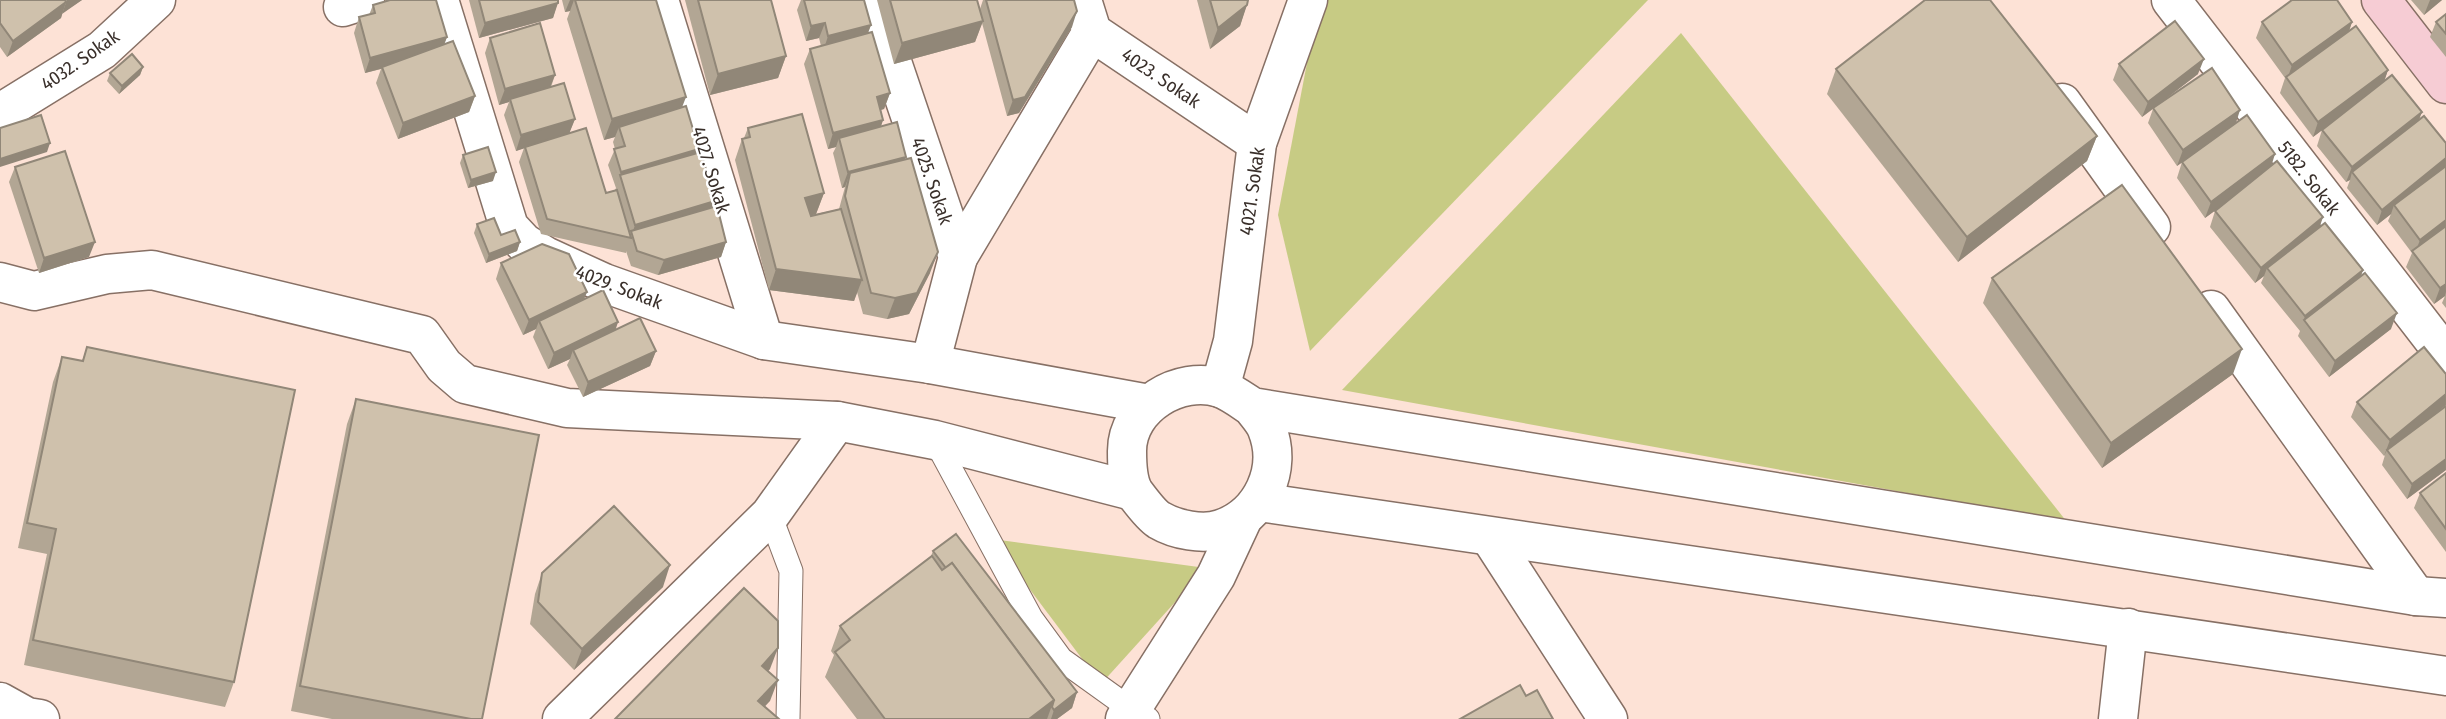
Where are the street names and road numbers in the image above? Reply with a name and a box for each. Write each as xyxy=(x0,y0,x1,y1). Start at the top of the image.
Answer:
street label: 4032. Sokak xyxy=(36,25,124,95)
street label: 4023. Sokak xyxy=(1117,43,1205,113)
street label: 4027. Sokak xyxy=(687,124,735,216)
street label: 4025. Sokak xyxy=(906,134,958,228)
street label: 5182. Sokak xyxy=(2273,136,2345,220)
street label: 4021. Sokak xyxy=(1234,145,1270,237)
street label: 4029. Sokak xyxy=(572,260,666,314)

